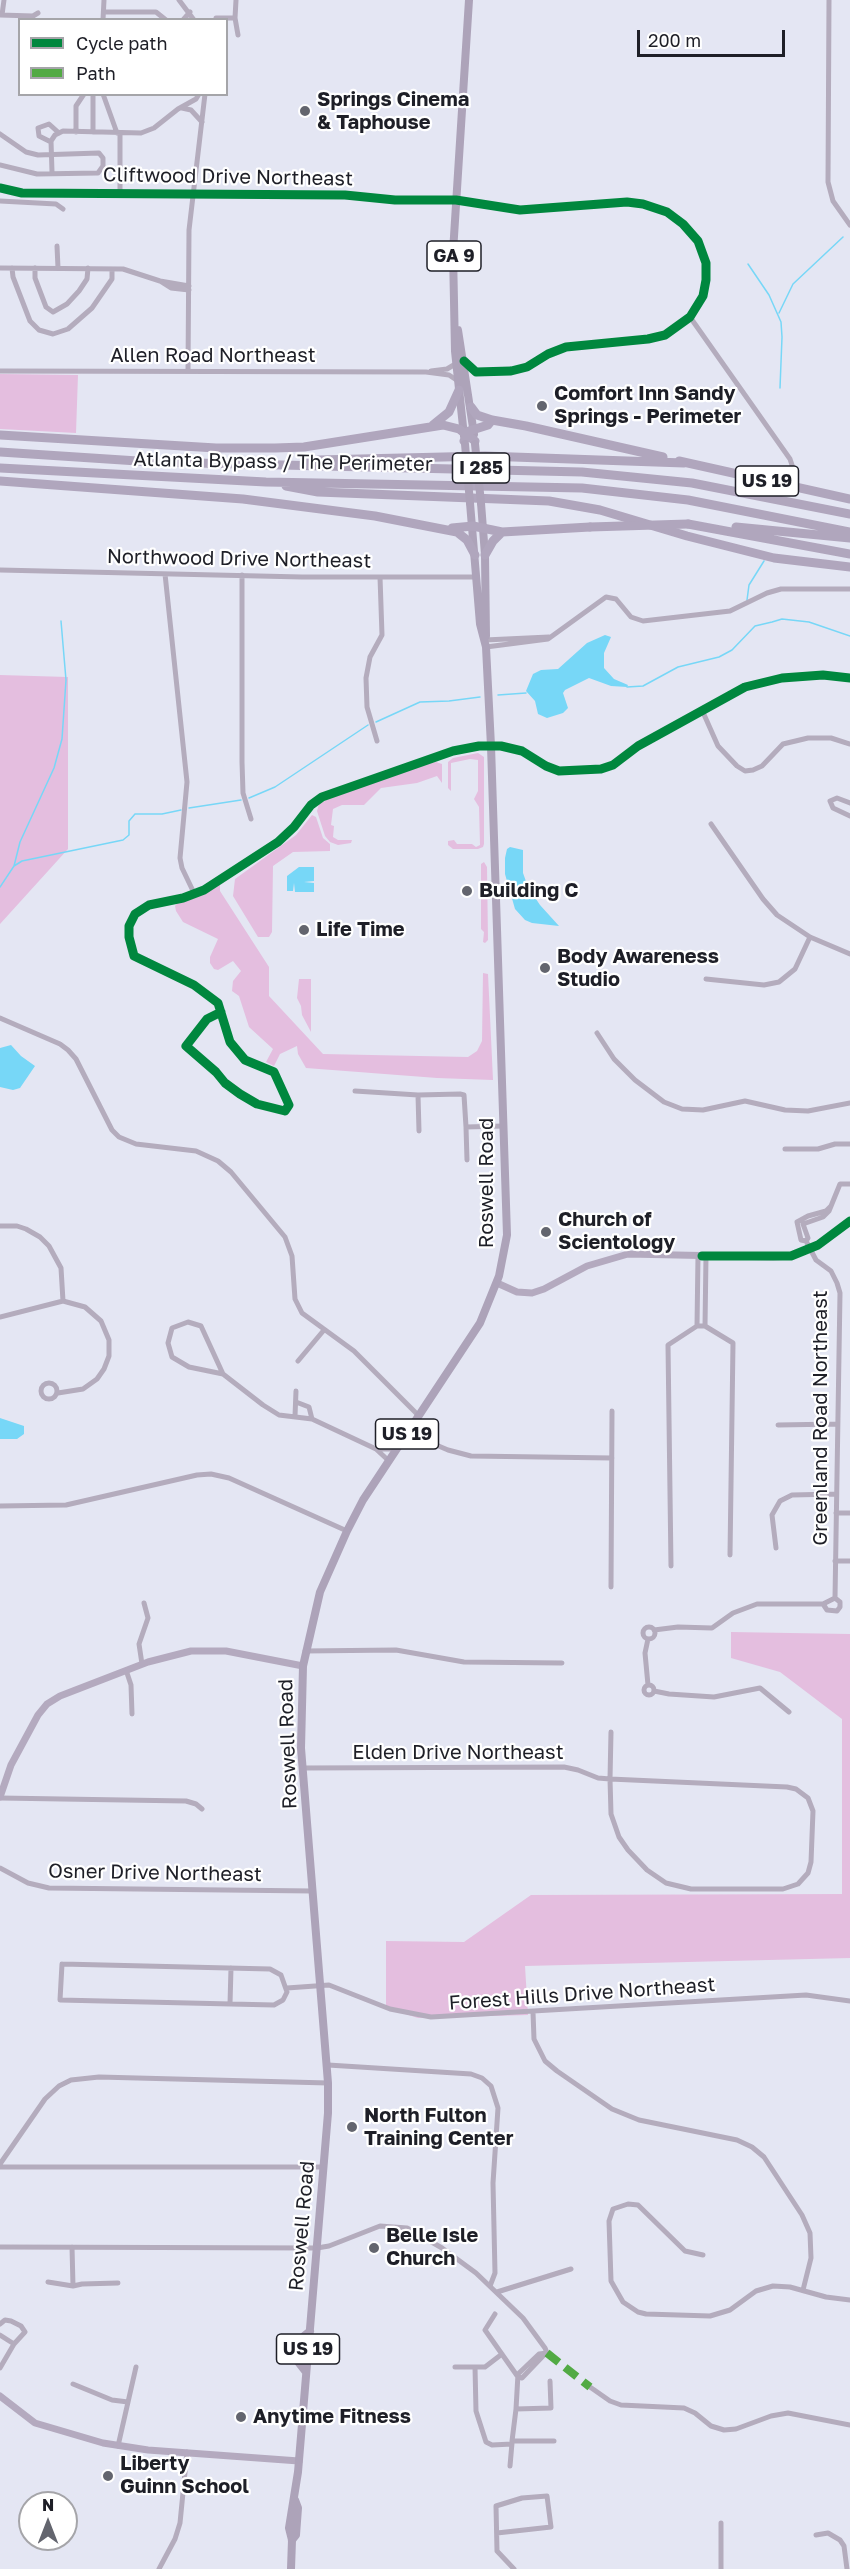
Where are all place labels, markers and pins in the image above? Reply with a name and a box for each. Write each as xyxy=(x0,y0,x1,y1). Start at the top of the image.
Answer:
place label: Springs Cinema & Taphouse xyxy=(317,88,469,135)
marker: Springs Cinema & Taphouse xyxy=(298,104,312,118)
place label: Comfort Inn Sandy Springs - Perimeter xyxy=(554,382,741,429)
marker: Comfort Inn Sandy Springs - Perimeter xyxy=(535,399,549,413)
place label: Building C xyxy=(479,879,578,903)
marker: Building C xyxy=(460,884,474,898)
place label: Life Time xyxy=(316,918,405,942)
marker: Life Time xyxy=(297,923,311,937)
place label: Body Awareness Studio xyxy=(557,945,719,992)
marker: Body Awareness Studio xyxy=(538,961,552,975)
place label: Church of Scientology xyxy=(558,1208,675,1255)
marker: Church of Scientology xyxy=(539,1225,553,1239)
place label: North Fulton Training Center xyxy=(364,2104,513,2151)
marker: North Fulton Training Center xyxy=(345,2120,359,2134)
place label: Belle Isle Church xyxy=(386,2224,478,2271)
marker: Belle Isle Church xyxy=(367,2241,381,2255)
place label: Anytime Fitness xyxy=(253,2405,411,2429)
marker: Anytime Fitness xyxy=(234,2410,248,2424)
place label: Liberty Guinn School xyxy=(120,2452,249,2499)
marker: Liberty Guinn School xyxy=(101,2469,115,2483)

